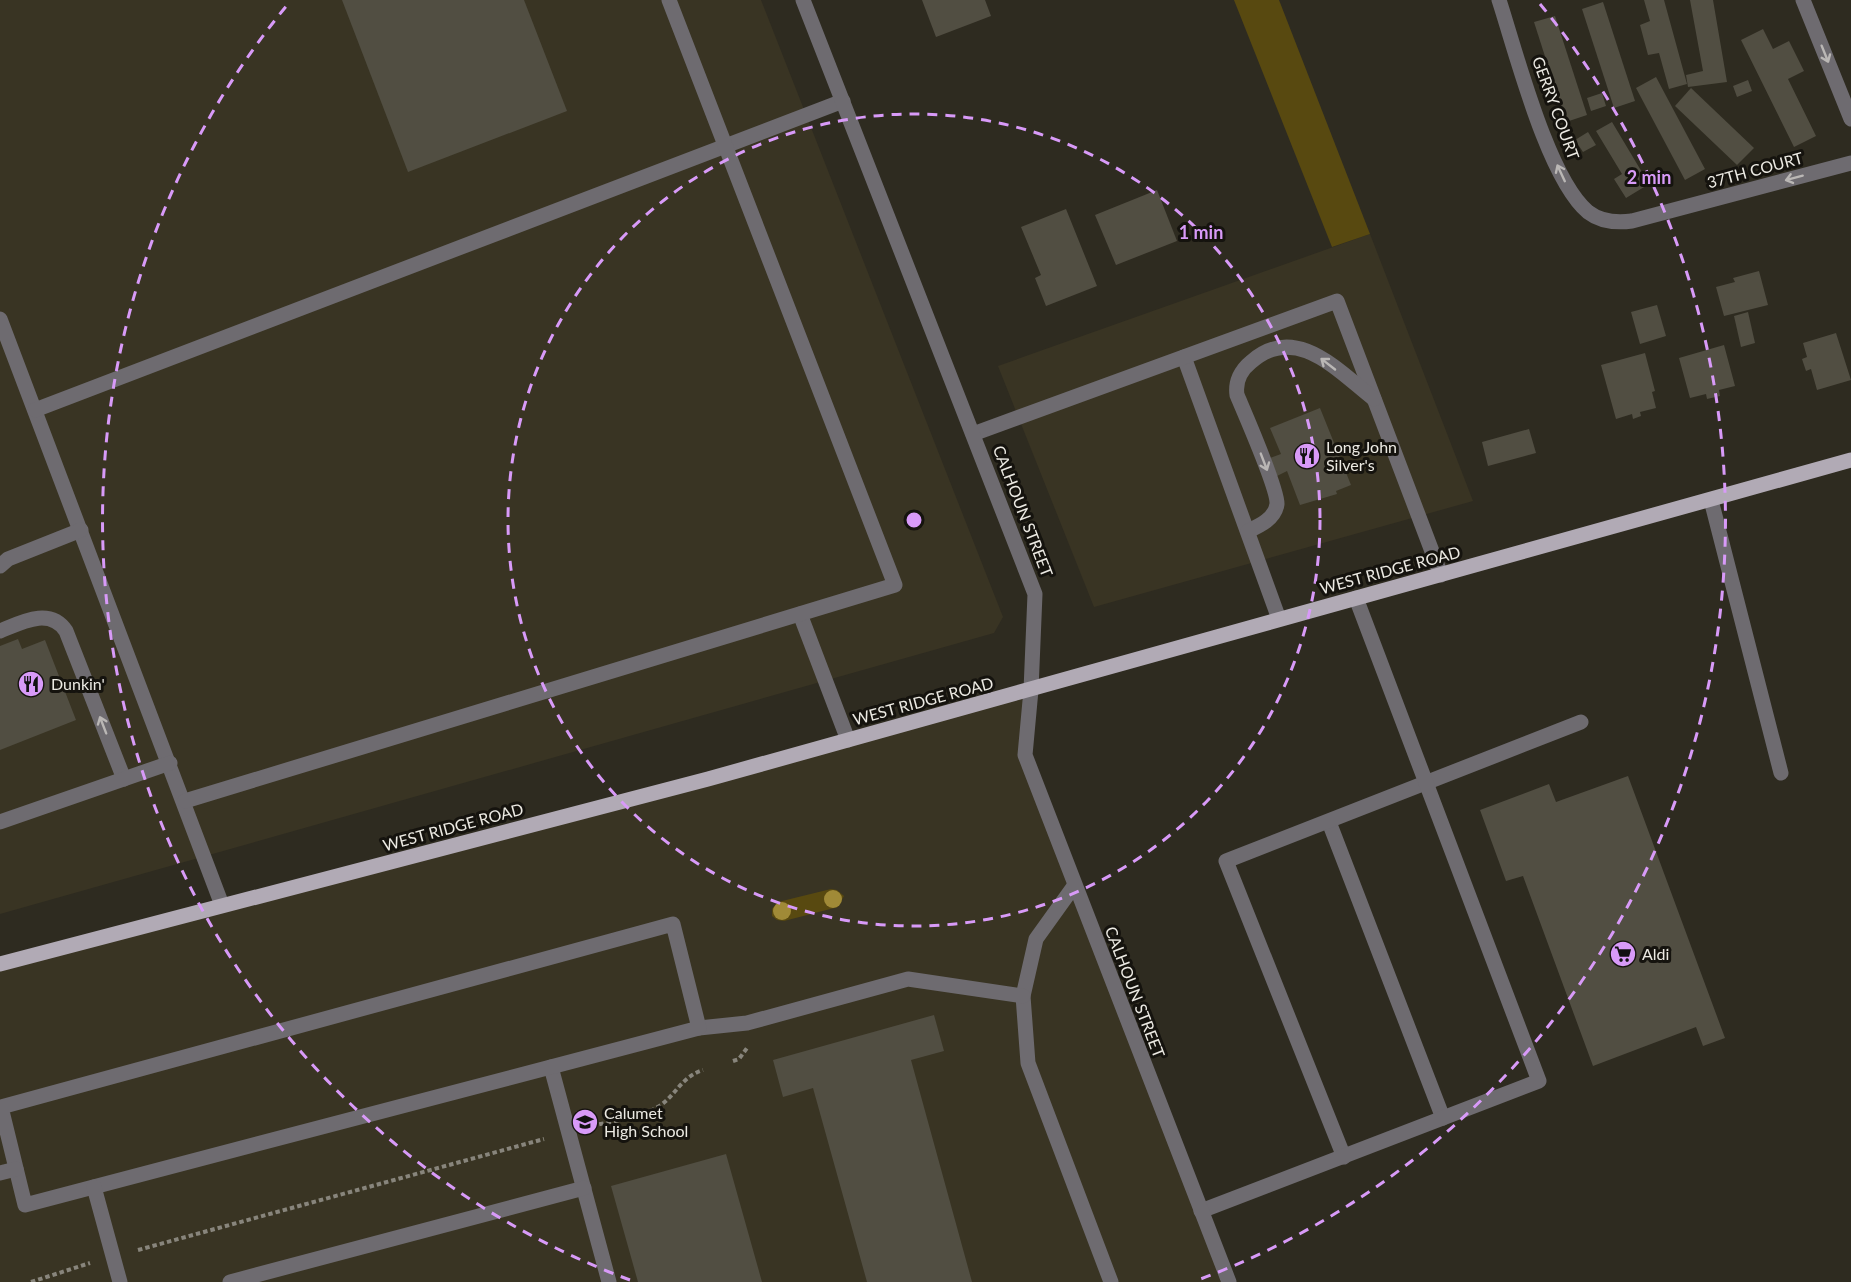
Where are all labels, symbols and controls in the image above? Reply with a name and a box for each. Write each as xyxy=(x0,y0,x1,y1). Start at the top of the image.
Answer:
one-way arrow xyxy=(1821,44,1832,63)
street label: GERRY COURT xyxy=(1529,54,1584,162)
street label: 37TH COURT xyxy=(1705,147,1805,191)
one-way arrow xyxy=(1555,165,1567,183)
text: 2 min xyxy=(1627,166,1671,188)
one-way arrow xyxy=(1785,173,1804,184)
text: 1 min xyxy=(1179,221,1223,243)
one-way arrow xyxy=(1320,357,1336,370)
place label: Long John Silver's xyxy=(1326,437,1397,474)
restaurant icon: Long John Silver's xyxy=(1292,441,1322,471)
street label: CALHOUN STREET xyxy=(990,443,1057,580)
one-way arrow xyxy=(1259,452,1270,471)
centre of rings xyxy=(904,510,924,530)
street label: WEST RIDGE ROAD xyxy=(1318,542,1462,597)
restaurant icon: Dunkin' xyxy=(16,669,46,699)
street label: WEST RIDGE ROAD xyxy=(851,673,995,728)
place label: Dunkin' xyxy=(51,674,105,693)
one-way arrow xyxy=(97,716,108,734)
street label: WEST RIDGE ROAD xyxy=(381,799,525,854)
street label: CALHOUN STREET xyxy=(1102,924,1169,1061)
supermarket icon: Aldi xyxy=(1608,939,1638,969)
place label: Aldi xyxy=(1642,944,1669,963)
place label: Calumet High School xyxy=(604,1103,688,1140)
school or university icon: Calumet High School xyxy=(570,1107,600,1137)

